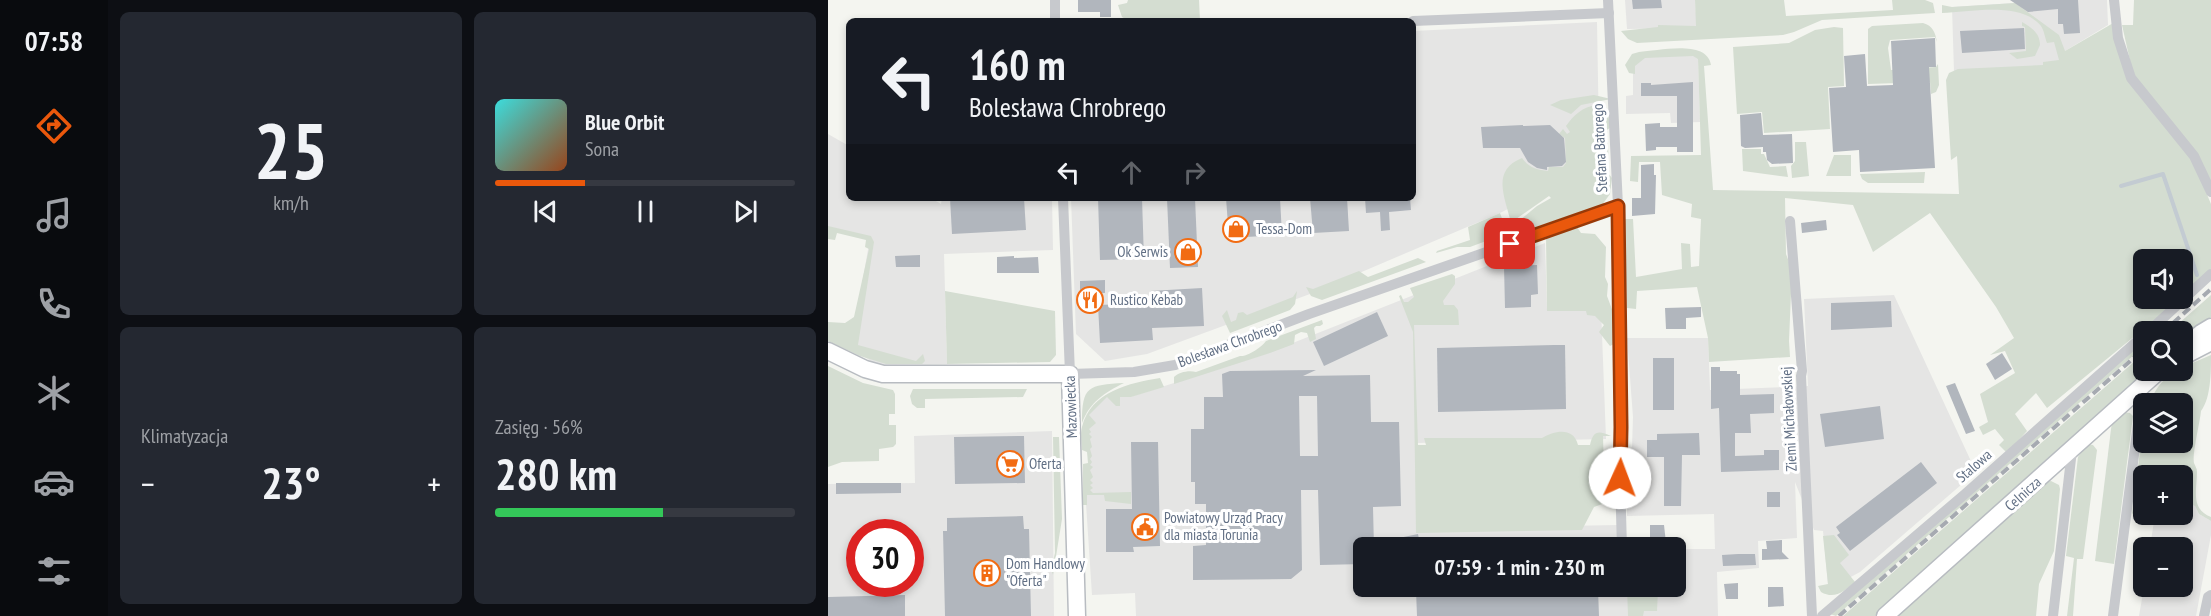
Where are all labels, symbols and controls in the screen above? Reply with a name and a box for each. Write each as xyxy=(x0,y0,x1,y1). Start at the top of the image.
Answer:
text: 07:58 xyxy=(25,24,83,58)
text: 160 m xyxy=(969,37,1066,92)
icon: left xyxy=(870,42,948,120)
text: Bolesława Chrobrego xyxy=(969,90,1166,124)
text: 25 xyxy=(254,100,328,201)
street label: Stefana Batorego xyxy=(1588,103,1611,193)
icon: directions xyxy=(33,105,75,147)
text: Blue Orbit xyxy=(585,108,664,136)
text: Sona xyxy=(585,136,619,162)
icon: left xyxy=(1052,156,1085,189)
icon: ahead xyxy=(1115,156,1148,189)
icon: right xyxy=(1178,156,1211,189)
text: km/h xyxy=(273,190,309,216)
icon: music xyxy=(33,194,75,236)
icon: previous xyxy=(529,195,562,228)
icon: pause xyxy=(629,195,662,228)
icon: next xyxy=(729,195,762,228)
shop icon: Tessa-Dom xyxy=(1221,214,1251,244)
pin xyxy=(1484,218,1535,269)
place label: Tessa-Dom xyxy=(1256,219,1312,238)
icon: arrive xyxy=(1493,227,1526,260)
shop icon: Ok Serwis xyxy=(1173,237,1203,267)
place label: Ok Serwis xyxy=(1117,242,1168,261)
map controls xyxy=(2133,249,2193,597)
button: sound xyxy=(2133,249,2193,309)
icon: phone xyxy=(33,283,75,325)
restaurant icon: Rustico Kebab xyxy=(1075,285,1105,315)
place label: Rustico Kebab xyxy=(1110,290,1183,309)
street label: Bolesława Chrobrego xyxy=(1175,316,1285,371)
button: search xyxy=(2133,321,2193,381)
street label: Ziemi Michałowskiej xyxy=(1776,366,1801,472)
icon: climate xyxy=(33,372,75,414)
street label: Mazowiecka xyxy=(1060,375,1081,439)
button: layers xyxy=(2133,393,2193,453)
text: Zasięg · 56% xyxy=(495,414,583,440)
text: Klimatyzacja xyxy=(141,423,228,449)
text: 280 km xyxy=(495,444,617,502)
street label: Stalowa xyxy=(1952,445,1995,486)
position arrow xyxy=(1588,446,1652,510)
supermarket icon: Oferta xyxy=(995,449,1025,479)
text: 23° xyxy=(261,453,321,511)
place label: Oferta xyxy=(1029,454,1062,473)
icon: car xyxy=(33,461,75,503)
text: − xyxy=(141,462,155,505)
text: + xyxy=(427,462,441,505)
button: + xyxy=(2133,465,2193,525)
street label: Celnicza xyxy=(2000,472,2045,515)
place label: Powiatowy Urząd Pracy dla miasta Torunia xyxy=(1164,508,1283,544)
public building icon: Powiatowy Urząd Pracy dla miasta Torunia xyxy=(1130,512,1160,542)
speed limit sign: 30 xyxy=(846,519,924,597)
button: − xyxy=(2133,537,2193,597)
icon: filters xyxy=(33,550,75,592)
text: 07:59 · 1 min · 230 m xyxy=(1434,553,1605,581)
place label: Dom Handlowy "Oferta" xyxy=(1006,554,1085,590)
building icon: Dom Handlowy "Oferta" xyxy=(972,558,1002,588)

